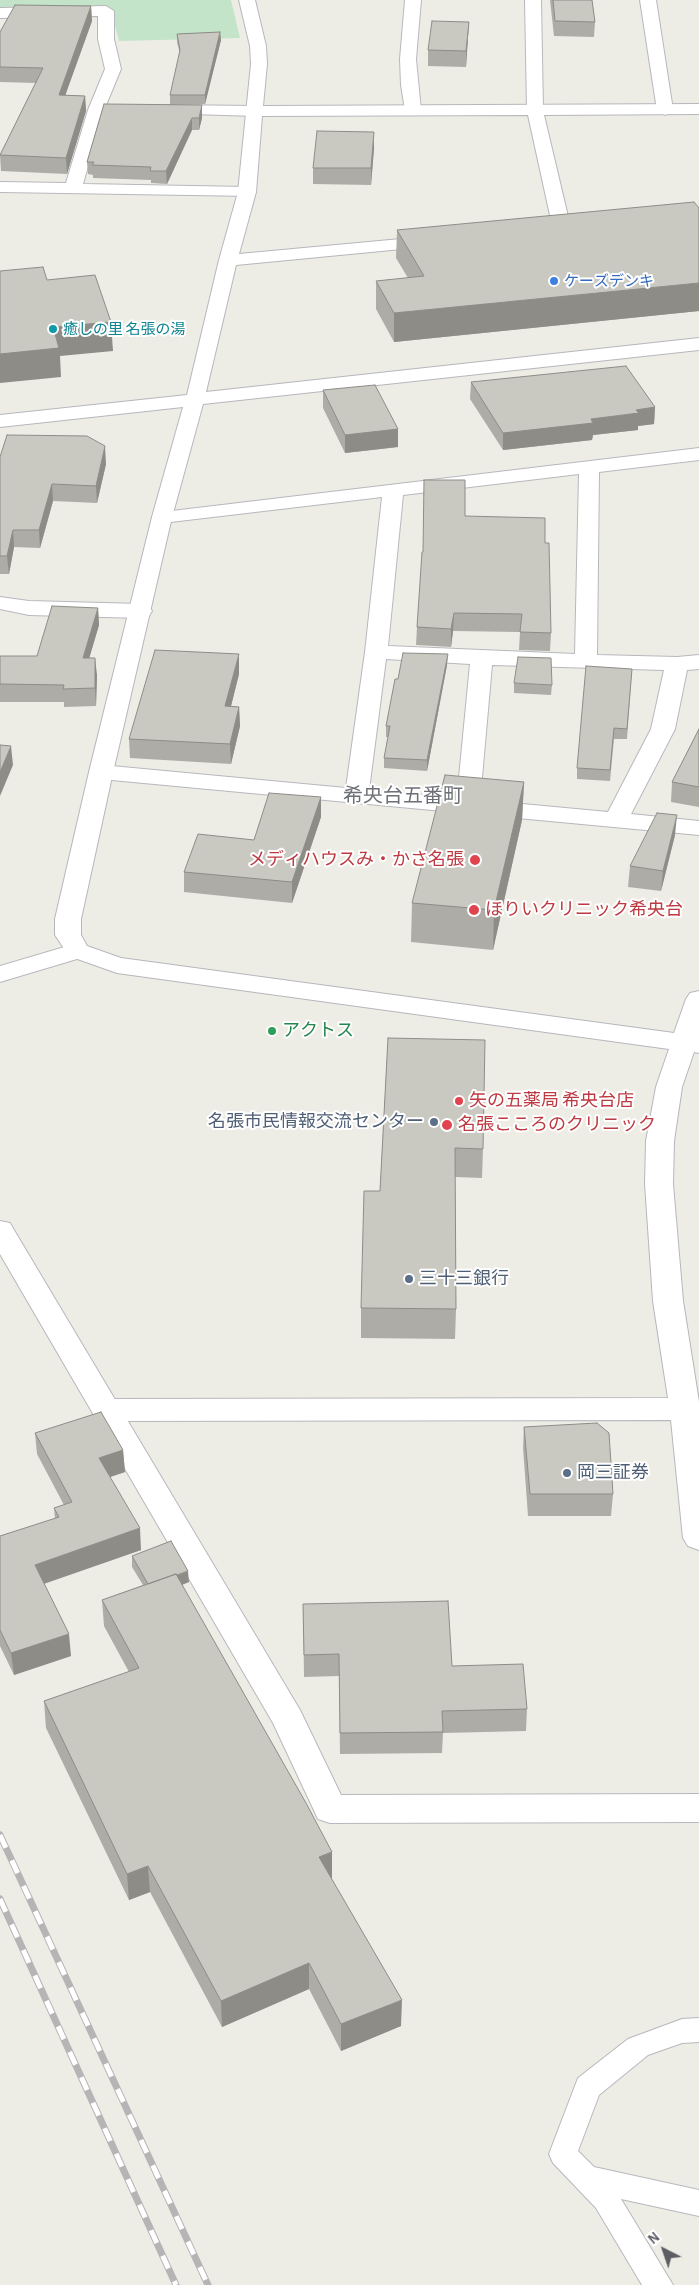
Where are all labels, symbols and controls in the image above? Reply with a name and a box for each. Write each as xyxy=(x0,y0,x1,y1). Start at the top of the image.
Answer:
place label: ケーズデンキ xyxy=(564,272,654,290)
marker: ケーズデンキ xyxy=(548,275,560,287)
place label: 癒しの里 名張の湯 xyxy=(63,320,185,338)
marker: 癒しの里 名張の湯 xyxy=(47,323,59,335)
district label: 希央台五番町 xyxy=(343,784,463,808)
place label: メディハウスみ・かさ名張 xyxy=(248,849,464,871)
marker: メディハウスみ・かさ名張 xyxy=(468,853,482,867)
place label: ほりいクリニック希央台 xyxy=(485,899,683,921)
marker: ほりいクリニック希央台 xyxy=(467,903,481,917)
place label: アクトス xyxy=(282,1020,354,1042)
marker: アクトス xyxy=(266,1025,278,1037)
place label: 矢の五薬局 希央台店 xyxy=(469,1090,634,1112)
marker: 矢の五薬局 希央台店 xyxy=(453,1095,465,1107)
place label: 名張市民情報交流センター xyxy=(208,1111,424,1133)
place label: 名張こころのクリニック xyxy=(458,1114,656,1136)
marker: 名張市民情報交流センター xyxy=(428,1116,440,1128)
marker: 名張こころのクリニック xyxy=(440,1118,454,1132)
place label: 三十三銀行 xyxy=(419,1268,509,1290)
marker: 三十三銀行 xyxy=(403,1273,415,1285)
place label: 岡三証券 xyxy=(577,1462,649,1484)
marker: 岡三証券 xyxy=(561,1467,573,1479)
north arrow xyxy=(639,2225,689,2275)
text: N xyxy=(646,2230,662,2247)

